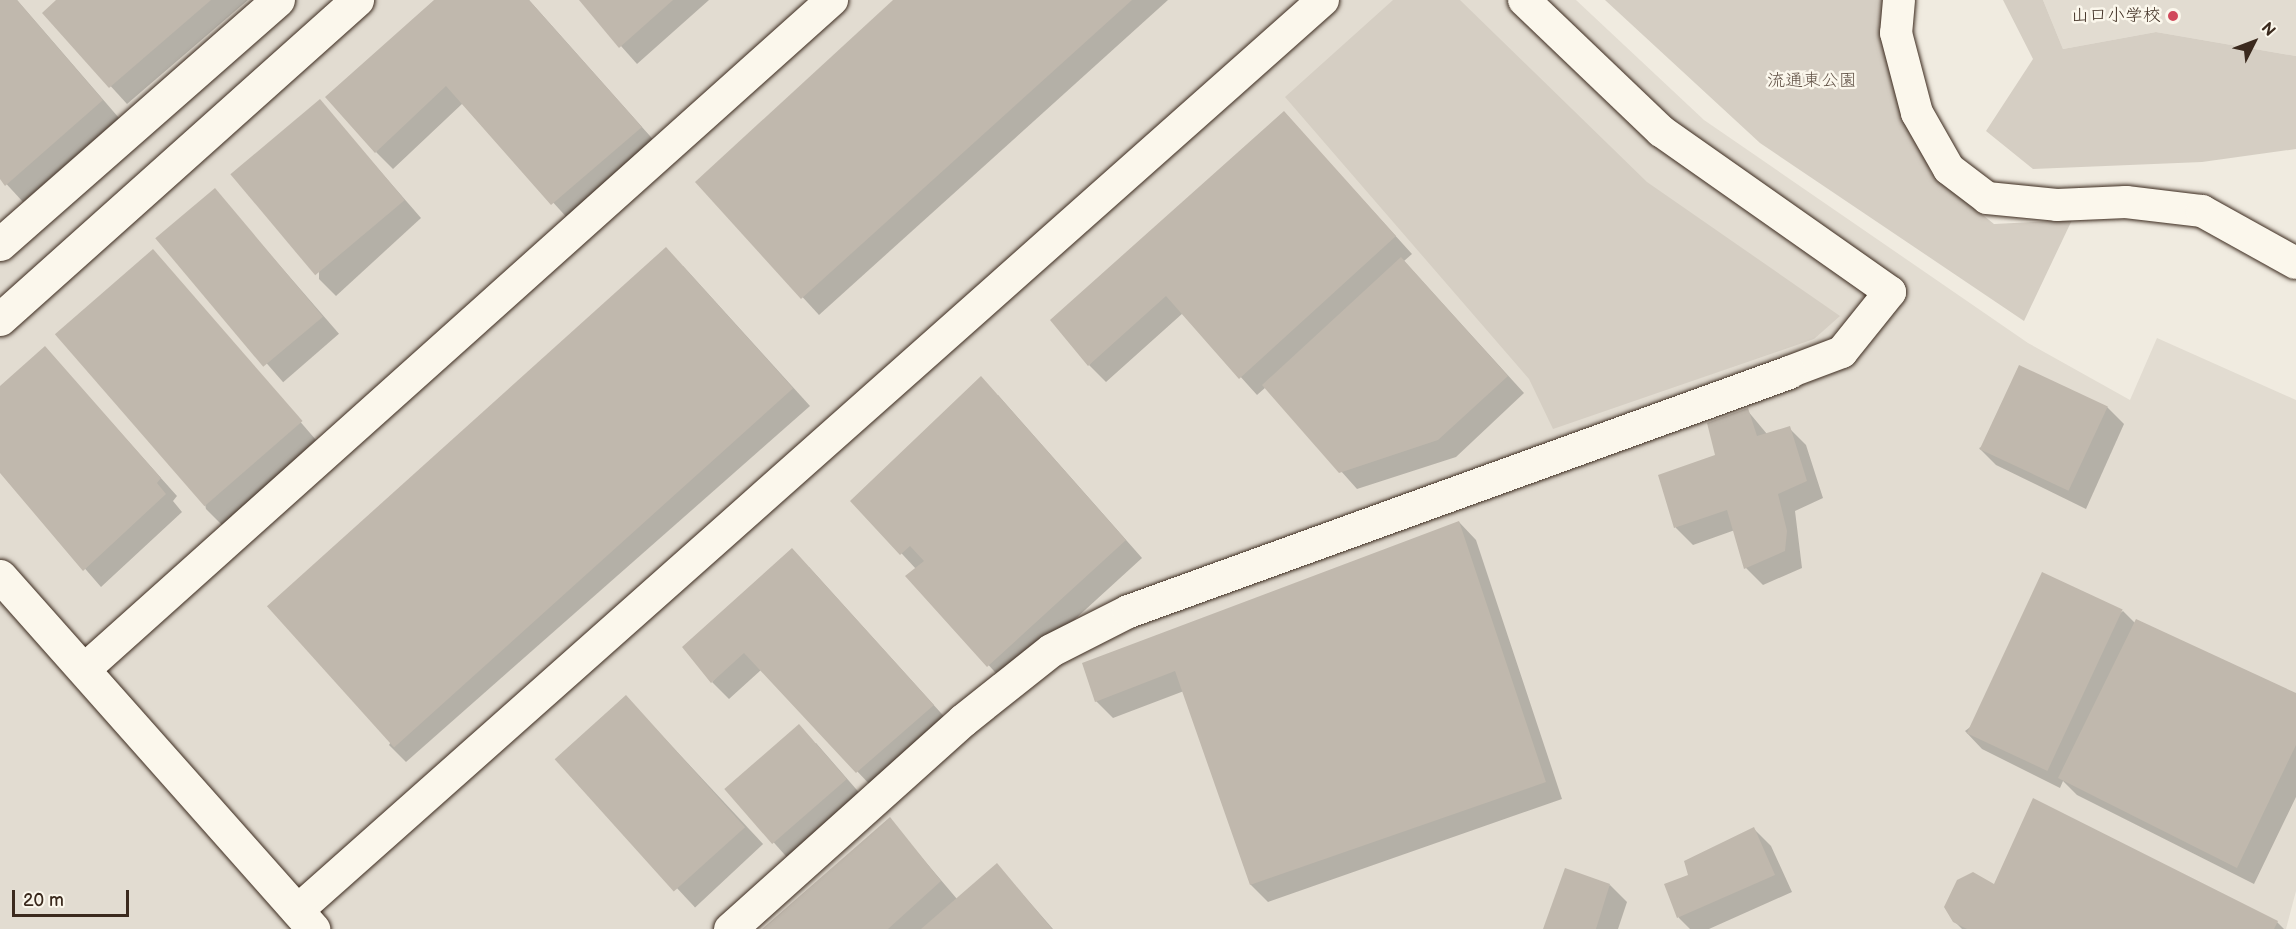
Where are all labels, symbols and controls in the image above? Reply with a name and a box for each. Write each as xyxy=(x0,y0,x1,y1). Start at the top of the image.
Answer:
place label: 山口小学校 xyxy=(2071,5,2161,27)
marker: 山口小学校 xyxy=(2166,9,2180,23)
north arrow xyxy=(2224,12,2284,72)
text: N xyxy=(2257,19,2279,40)
park label: 流通東公園 xyxy=(1767,70,1857,92)
scale bar xyxy=(15,878,132,916)
text: 20 m xyxy=(23,890,64,911)

